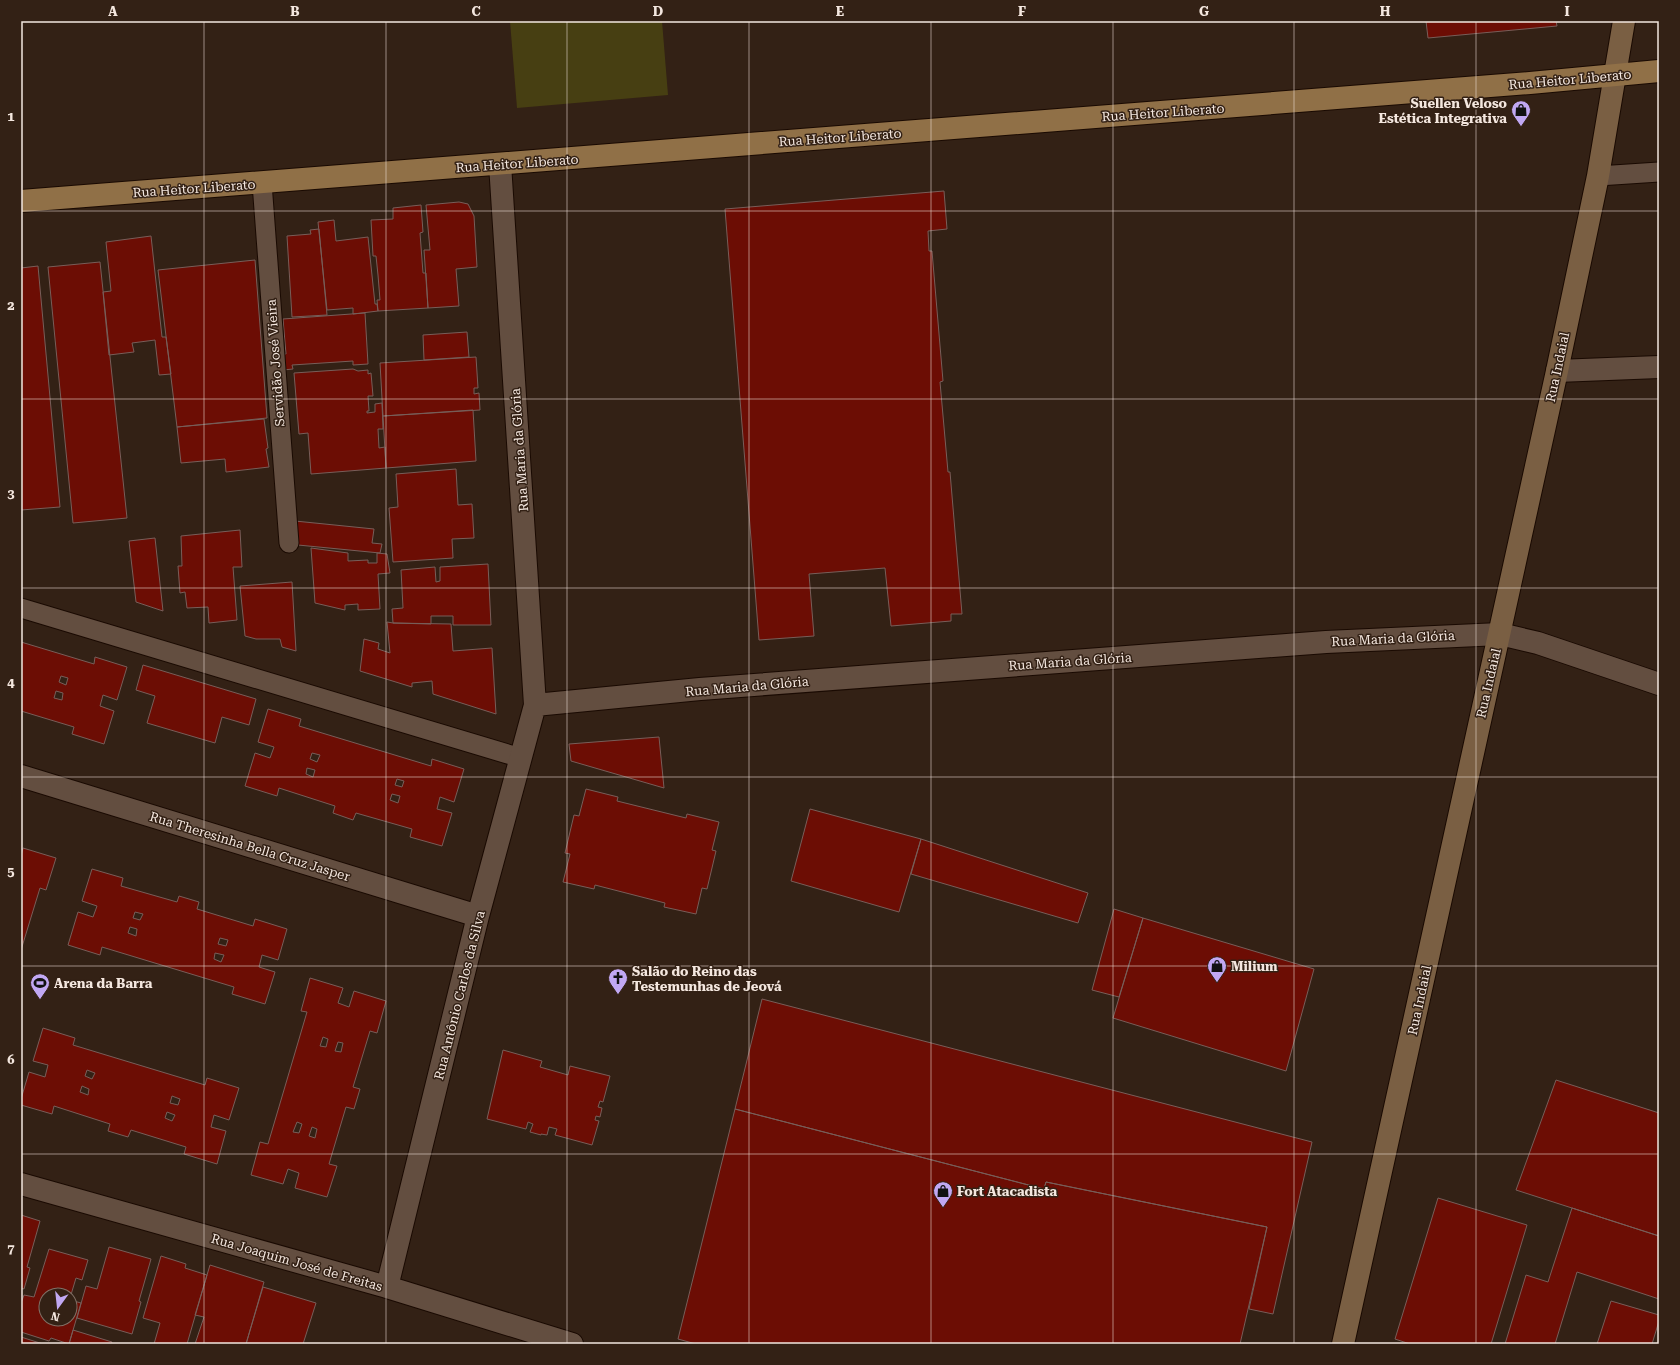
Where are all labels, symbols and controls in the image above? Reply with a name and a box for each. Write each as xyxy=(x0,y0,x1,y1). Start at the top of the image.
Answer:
text: A xyxy=(108,4,118,19)
text: B xyxy=(290,4,300,19)
text: C xyxy=(471,4,481,19)
text: D xyxy=(653,4,663,19)
text: E xyxy=(836,4,844,19)
text: F xyxy=(1018,4,1026,19)
text: G xyxy=(1199,4,1209,19)
text: H xyxy=(1380,4,1391,19)
text: I xyxy=(1564,4,1570,19)
street label: Rua Heitor Liberato xyxy=(1508,67,1632,92)
place label: Suellen Veloso Estética Integrativa xyxy=(1378,96,1507,126)
shop icon: Suellen Veloso Estética Integrativa xyxy=(1510,99,1532,127)
street label: Rua Heitor Liberato xyxy=(1101,101,1225,124)
text: 1 xyxy=(7,109,15,124)
street label: Rua Heitor Liberato xyxy=(778,126,902,149)
street label: Rua Heitor Liberato xyxy=(455,152,579,175)
street label: Rua Heitor Liberato xyxy=(132,177,256,200)
text: 2 xyxy=(7,298,15,313)
street label: Servidão José Vieira xyxy=(264,299,287,427)
street label: Rua Indaial xyxy=(1543,331,1572,403)
street label: Rua Maria da Glória xyxy=(508,388,531,512)
text: 3 xyxy=(7,486,15,501)
street label: Rua Maria da Glória xyxy=(1331,628,1455,649)
street label: Rua Indaial xyxy=(1473,647,1504,719)
street label: Rua Maria da Glória xyxy=(1008,650,1132,673)
street label: Rua Maria da Glória xyxy=(685,674,809,699)
text: 4 xyxy=(7,675,15,690)
street label: Rua Theresinha Bella Cruz Jasper xyxy=(148,809,352,884)
text: 5 xyxy=(7,864,15,879)
street label: Rua Antônio Carlos da Silva xyxy=(431,909,488,1081)
shop icon: Milium xyxy=(1206,955,1228,983)
place label: Milium xyxy=(1231,959,1278,974)
place label: Salão do Reino das Testemunhas de Jeová xyxy=(632,964,782,994)
street label: Rua Indaial xyxy=(1405,964,1434,1036)
church icon: Salão do Reino das Testemunhas de Jeová xyxy=(607,967,629,995)
sports icon: Arena da Barra xyxy=(29,972,51,1000)
place label: Arena da Barra xyxy=(54,976,153,991)
text: 6 xyxy=(7,1052,15,1067)
shop icon: Fort Atacadista xyxy=(932,1180,954,1208)
place label: Fort Atacadista xyxy=(957,1184,1058,1199)
street label: Rua Joaquim José de Freitas xyxy=(210,1231,384,1294)
text: 7 xyxy=(7,1241,15,1256)
north arrow xyxy=(38,1287,78,1327)
text: N xyxy=(49,1309,61,1324)

